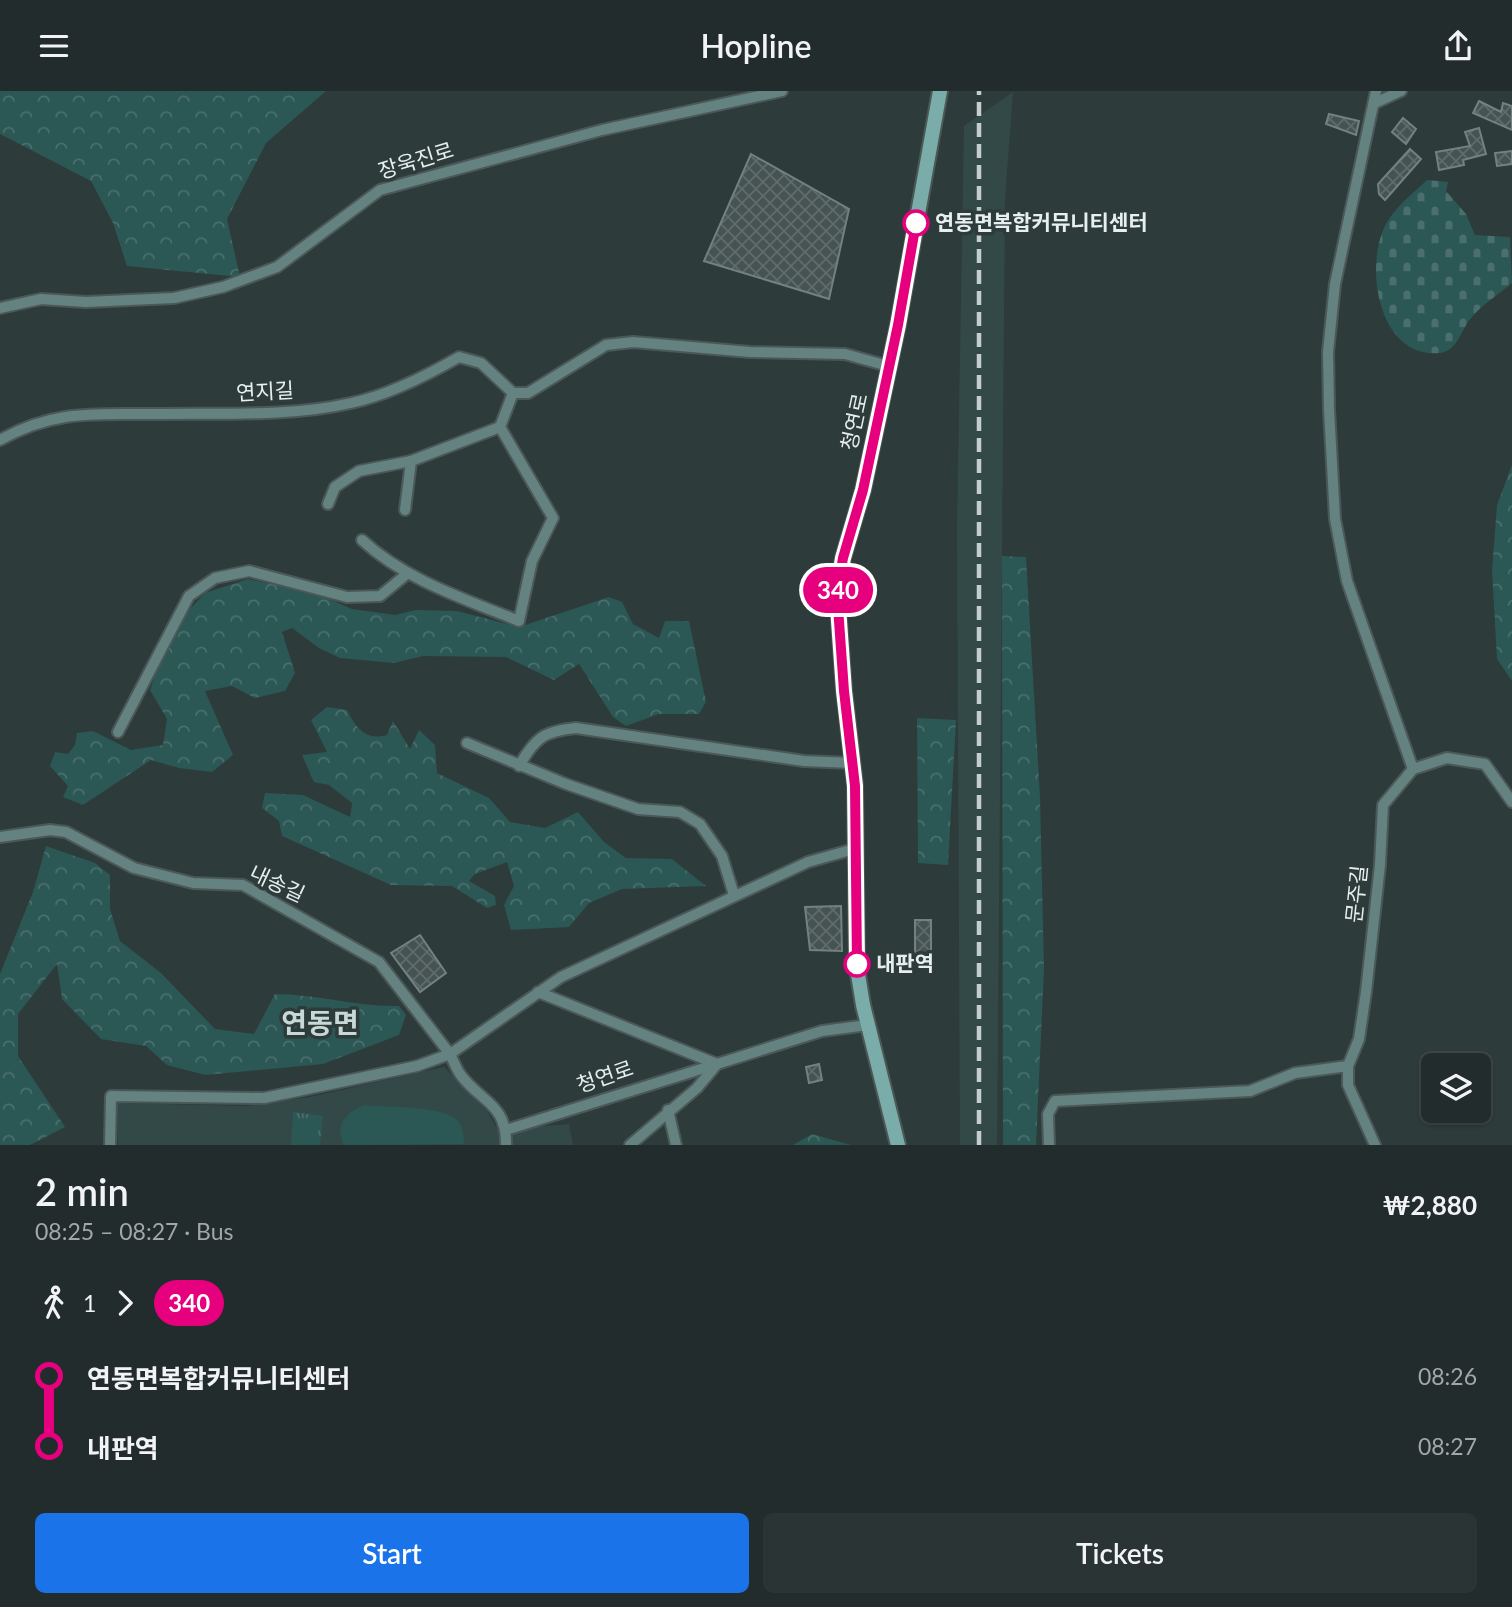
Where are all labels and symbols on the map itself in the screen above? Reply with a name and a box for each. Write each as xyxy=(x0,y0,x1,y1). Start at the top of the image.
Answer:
street label: 장욱진로 xyxy=(375,136,456,183)
place label: 연동면복합커뮤니티센터 xyxy=(935,209,1148,234)
marker: 연동면복합커뮤니티센터 xyxy=(903,210,929,236)
street label: 연지길 xyxy=(235,377,295,405)
street label: 청연로 xyxy=(835,391,872,453)
line badge: 340 xyxy=(798,567,878,613)
street label: 내송길 xyxy=(246,859,309,906)
street label: 문주길 xyxy=(1340,864,1371,924)
place label: 내판역 xyxy=(876,950,934,975)
marker: 내판역 xyxy=(844,951,870,977)
district label: 연동면 xyxy=(281,1005,359,1039)
street label: 청연로 xyxy=(573,1054,636,1097)

